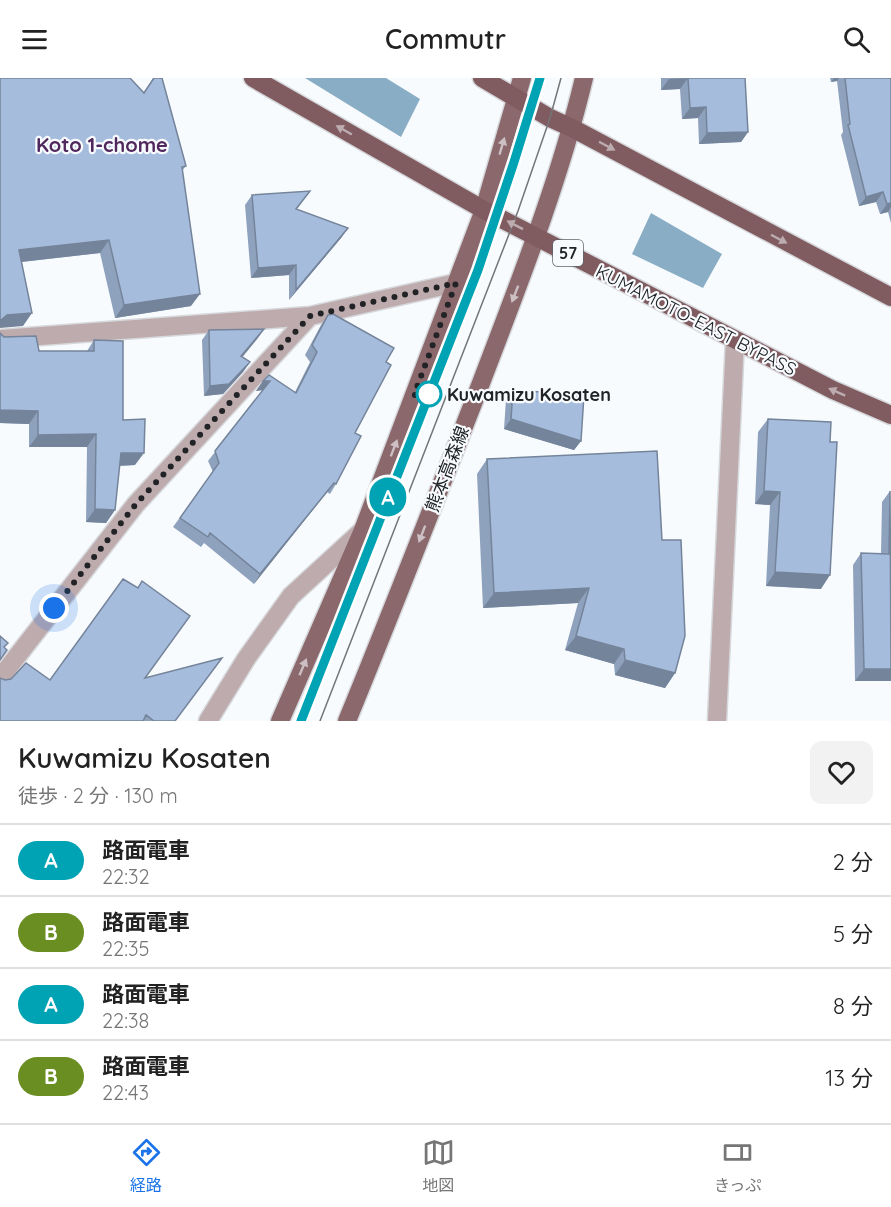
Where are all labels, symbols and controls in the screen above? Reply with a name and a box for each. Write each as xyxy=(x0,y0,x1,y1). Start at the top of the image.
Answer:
text: Commutr xyxy=(385,22,506,56)
icon: menu xyxy=(18,23,51,56)
icon: search xyxy=(840,23,873,56)
one-way arrow xyxy=(336,125,352,136)
district label: Koto 1-chome xyxy=(36,132,168,157)
one-way arrow xyxy=(498,137,507,155)
one-way arrow xyxy=(598,141,616,151)
one-way arrow xyxy=(506,221,523,230)
one-way arrow xyxy=(770,234,787,244)
road number: 57 xyxy=(553,240,583,266)
street label: KUMAMOTO-EAST BYPASS xyxy=(592,259,800,381)
one-way arrow xyxy=(510,285,520,303)
marker: Kuwamizu Kosaten xyxy=(416,381,442,407)
place label: Kuwamizu Kosaten xyxy=(447,383,611,406)
one-way arrow xyxy=(829,387,846,396)
street label: 熊本高森線 xyxy=(420,423,474,515)
one-way arrow xyxy=(389,439,399,457)
line badge: A xyxy=(368,478,408,516)
text: A xyxy=(381,484,395,510)
one-way arrow xyxy=(417,525,427,543)
your location xyxy=(39,593,69,623)
one-way arrow xyxy=(298,658,308,676)
text: Kuwamizu Kosaten xyxy=(18,740,271,775)
button: heart xyxy=(810,741,873,804)
text: 徒歩 · 2 分 · 130 m xyxy=(18,783,178,808)
text: 路面電車 xyxy=(102,836,190,864)
text: A xyxy=(44,847,58,873)
text: 2 分 xyxy=(833,848,873,876)
text: 22:32 xyxy=(102,864,149,889)
text: 路面電車 xyxy=(102,908,190,936)
text: B xyxy=(44,919,58,945)
text: 5 分 xyxy=(833,920,873,948)
text: 22:35 xyxy=(102,936,149,961)
text: 路面電車 xyxy=(102,980,190,1008)
text: A xyxy=(44,991,58,1017)
text: 8 分 xyxy=(833,992,873,1020)
text: 22:38 xyxy=(102,1008,149,1033)
text: 路面電車 xyxy=(102,1052,190,1080)
text: B xyxy=(44,1063,58,1089)
text: 13 分 xyxy=(825,1064,873,1092)
text: 22:43 xyxy=(102,1080,149,1105)
tab: 経路 xyxy=(130,1136,163,1196)
tab: 地図 xyxy=(422,1136,455,1196)
tab: きっぷ xyxy=(714,1136,761,1196)

